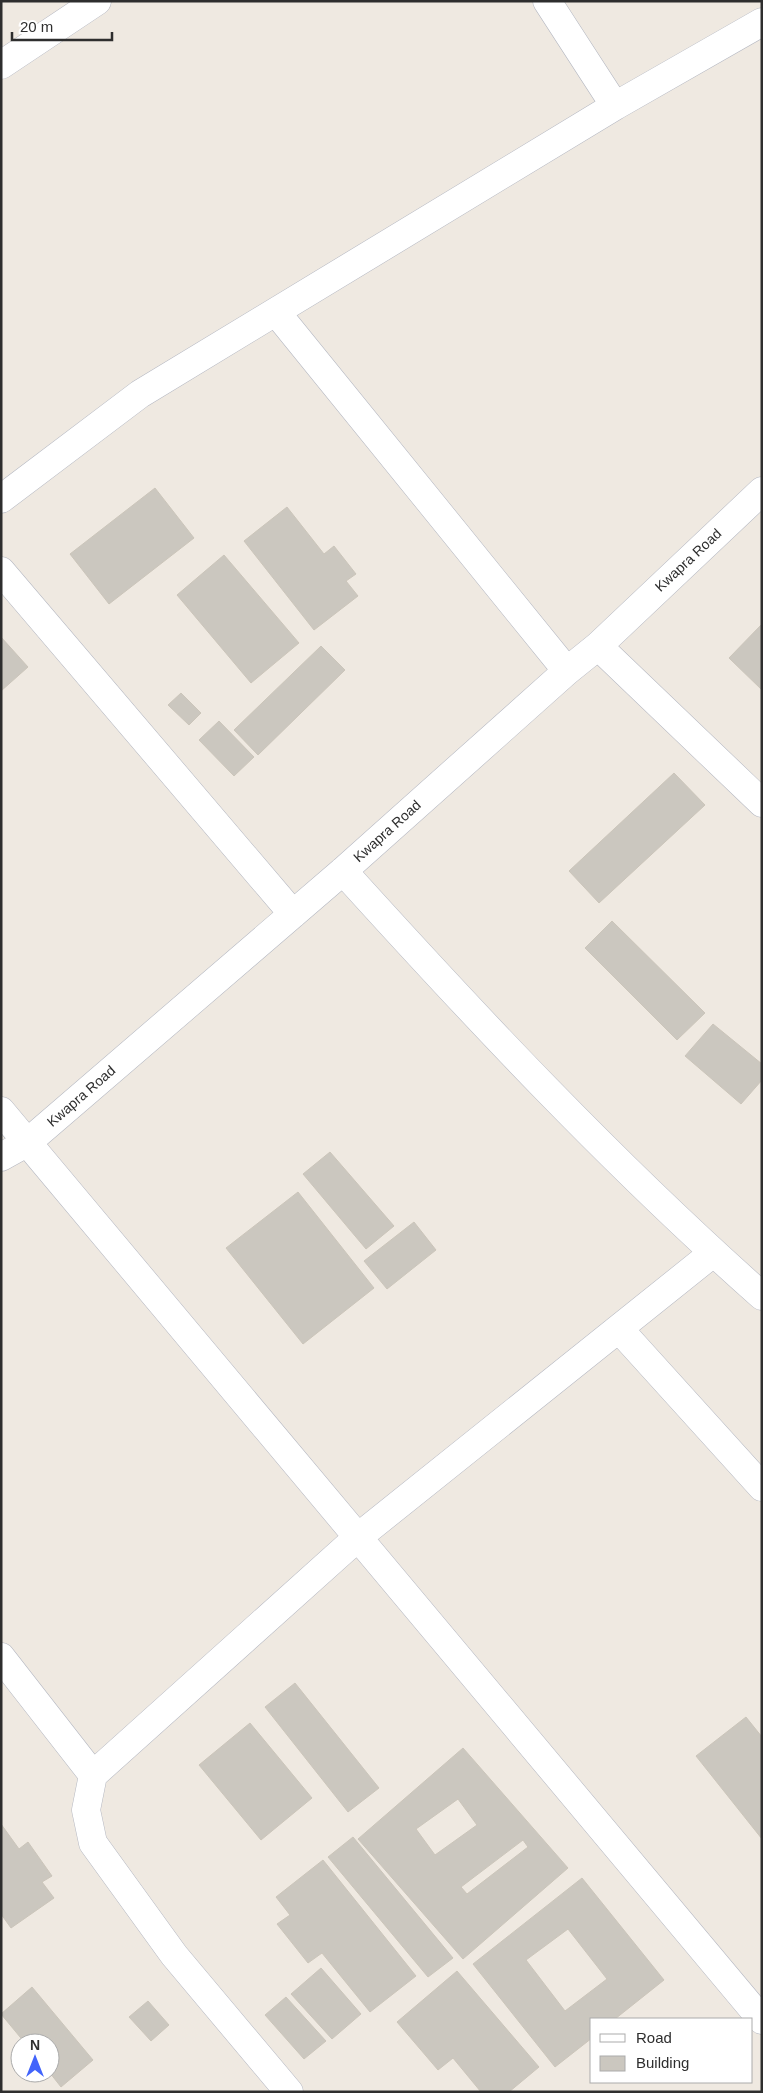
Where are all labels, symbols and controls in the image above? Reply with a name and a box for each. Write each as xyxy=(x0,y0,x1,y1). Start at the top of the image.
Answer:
scale bar xyxy=(12,10,112,42)
text: 20 m xyxy=(20,18,53,35)
street label: Kwapra Road xyxy=(652,525,724,595)
street label: Kwapra Road xyxy=(350,797,424,865)
street label: Kwapra Road xyxy=(44,1062,118,1130)
legend xyxy=(590,2018,753,2083)
text: Road xyxy=(636,2029,672,2046)
north arrow xyxy=(10,2033,60,2083)
text: N xyxy=(30,2037,40,2053)
text: Building xyxy=(636,2054,689,2071)

